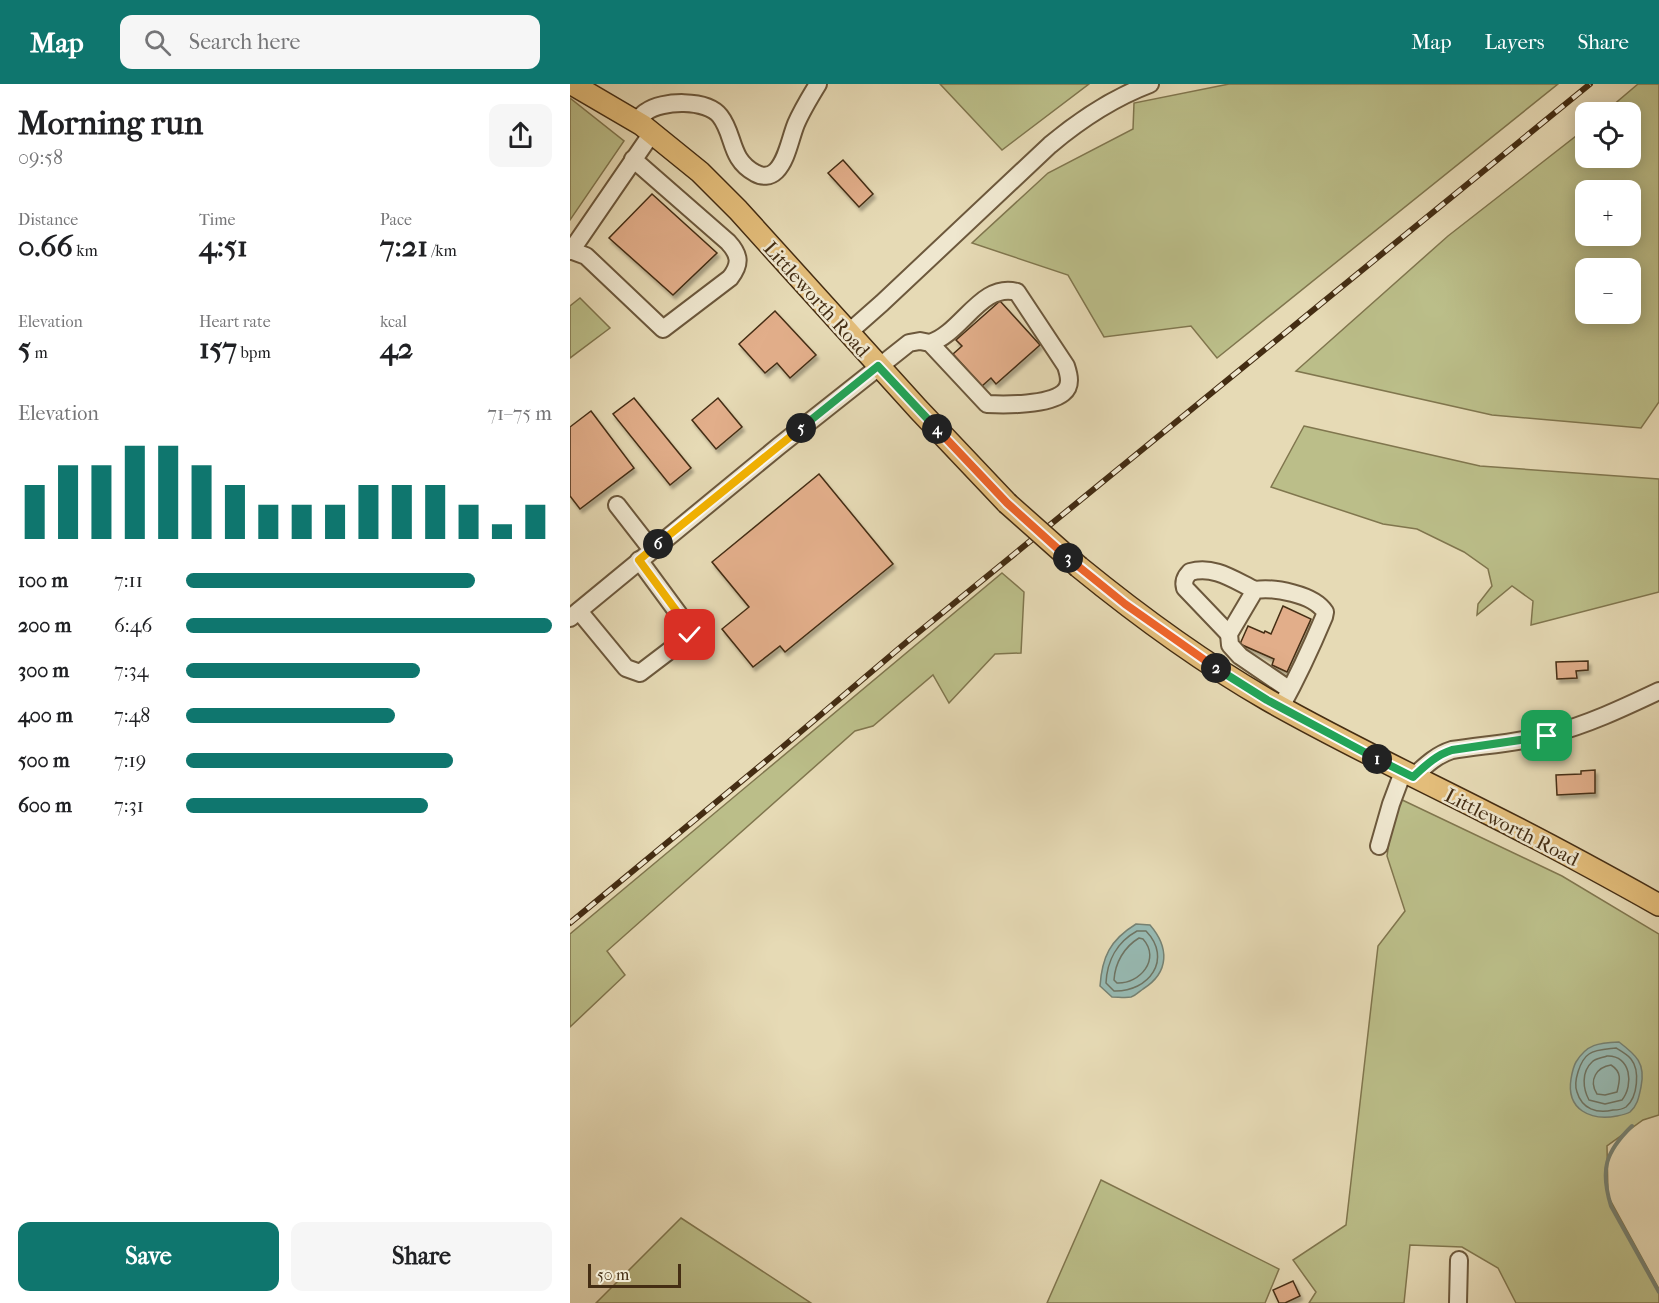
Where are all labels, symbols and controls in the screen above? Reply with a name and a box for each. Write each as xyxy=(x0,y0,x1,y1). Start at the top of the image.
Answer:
search box xyxy=(120,15,540,69)
text: Map xyxy=(30,26,84,59)
icon: search xyxy=(141,26,174,59)
text: Search here xyxy=(189,29,300,55)
text: Map xyxy=(1411,30,1452,54)
text: Layers xyxy=(1485,30,1544,54)
text: Share xyxy=(1577,30,1629,54)
map controls xyxy=(1575,102,1641,324)
button: locate xyxy=(1575,102,1641,168)
text: Morning run xyxy=(18,104,203,143)
button: share xyxy=(489,104,552,167)
text: 09:58 xyxy=(18,146,63,169)
button: + xyxy=(1575,180,1641,246)
text: Distance xyxy=(18,210,78,229)
text: Time xyxy=(199,210,235,229)
text: Pace xyxy=(380,210,412,229)
text: 0.66 xyxy=(18,229,73,264)
text: 4:51 xyxy=(199,229,248,264)
text: 7:21 xyxy=(380,229,428,264)
street label: Littleworth Road xyxy=(759,237,875,363)
text: km xyxy=(73,241,98,260)
text: /km xyxy=(428,241,457,260)
button: − xyxy=(1575,258,1641,324)
text: Elevation xyxy=(18,312,83,331)
text: Heart rate xyxy=(199,312,271,331)
text: kcal xyxy=(380,312,407,331)
text: 5 xyxy=(18,331,31,366)
text: 157 xyxy=(199,331,237,366)
text: 42 xyxy=(380,331,413,366)
text: m xyxy=(31,343,48,362)
text: bpm xyxy=(237,343,271,362)
text: Elevation xyxy=(18,402,99,425)
text: 71–75 m xyxy=(487,402,552,425)
pin: 5 xyxy=(786,413,816,443)
pin: 4 xyxy=(922,414,952,444)
text: 5 xyxy=(798,418,804,437)
text: 4 xyxy=(932,419,942,438)
pin: 6 xyxy=(643,529,673,559)
text: 6 xyxy=(654,534,662,553)
pin: 3 xyxy=(1053,543,1083,573)
text: 3 xyxy=(1065,548,1071,567)
text: 100 m xyxy=(18,569,68,592)
text: 7:11 xyxy=(114,569,143,592)
pin xyxy=(664,609,715,660)
text: 200 m xyxy=(18,614,71,637)
text: 6:46 xyxy=(114,614,152,637)
icon: check xyxy=(673,618,706,651)
pin: 2 xyxy=(1201,653,1231,683)
text: 2 xyxy=(1212,658,1220,677)
text: 300 m xyxy=(18,659,69,682)
text: 7:34 xyxy=(114,659,149,682)
text: 400 m xyxy=(18,704,73,727)
text: 7:48 xyxy=(114,704,150,727)
pin xyxy=(1521,710,1572,761)
icon: arrive xyxy=(1530,719,1563,752)
pin: 1 xyxy=(1362,744,1392,774)
text: 500 m xyxy=(18,749,70,772)
text: 7:19 xyxy=(114,749,146,772)
text: 1 xyxy=(1374,749,1380,768)
street label: Littleworth Road xyxy=(1441,784,1584,872)
text: 600 m xyxy=(18,794,72,817)
text: 7:31 xyxy=(114,794,144,817)
button: Save xyxy=(18,1222,279,1291)
button: Share xyxy=(291,1222,552,1291)
scale bar xyxy=(588,1261,681,1288)
text: 50 m xyxy=(597,1265,629,1284)

